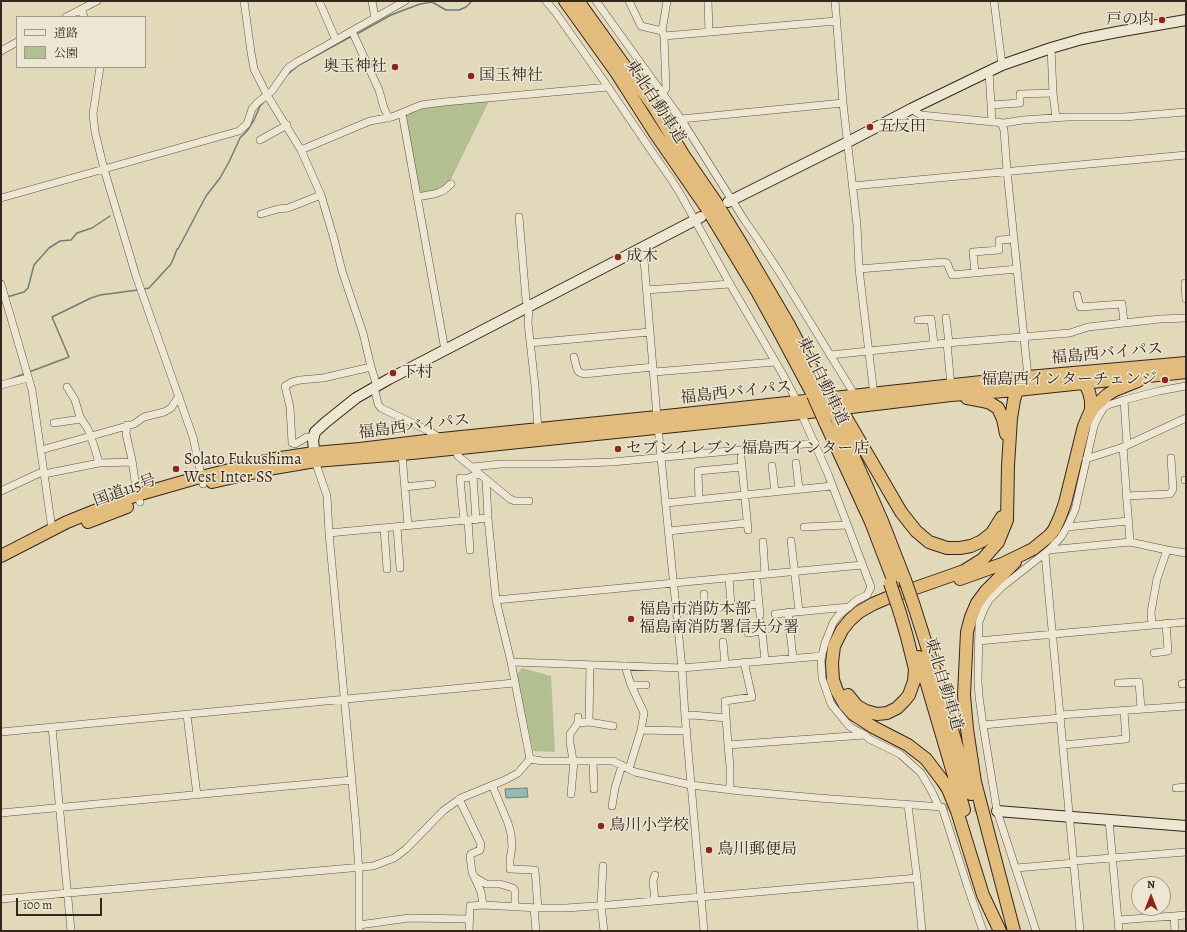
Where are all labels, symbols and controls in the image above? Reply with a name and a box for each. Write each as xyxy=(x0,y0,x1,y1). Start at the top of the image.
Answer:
place label: 戸の内 xyxy=(1106,10,1154,30)
marker: 戸の内 xyxy=(1157,15,1167,25)
legend xyxy=(16,16,146,68)
text: 道路 xyxy=(54,25,78,41)
text: 公園 xyxy=(54,45,78,61)
place label: 奥玉神社 xyxy=(323,57,387,77)
street label: 東北自動車道 xyxy=(621,57,689,147)
marker: 奥玉神社 xyxy=(390,62,400,72)
place label: 国玉神社 xyxy=(479,66,543,86)
marker: 国玉神社 xyxy=(466,71,476,81)
place label: 五反田 xyxy=(878,117,926,137)
marker: 五反田 xyxy=(865,122,875,132)
place label: 成木 xyxy=(626,247,658,267)
marker: 成木 xyxy=(613,252,623,262)
street label: 東北自動車道 xyxy=(792,334,852,428)
street label: 福島西バイパス xyxy=(1050,340,1164,368)
place label: 下村 xyxy=(401,363,433,383)
marker: 下村 xyxy=(388,368,398,378)
place label: 福島西インターチェンジ xyxy=(981,370,1157,390)
marker: 福島西インターチェンジ xyxy=(1160,375,1170,385)
street label: 福島西バイパス xyxy=(679,378,793,408)
street label: 福島西バイパス xyxy=(357,411,471,443)
place label: セブンイレブン 福島西インター店 xyxy=(626,439,869,459)
marker: セブンイレブン 福島西インター店 xyxy=(613,444,623,454)
place label: Solato Fukushima West Inter SS xyxy=(184,450,302,488)
marker: Solato Fukushima West Inter SS xyxy=(171,464,181,474)
street label: 国道115号 xyxy=(91,471,159,511)
place label: 福島市消防本部 福島南消防署信夫分署 xyxy=(639,600,799,638)
marker: 福島市消防本部 福島南消防署信夫分署 xyxy=(626,614,636,624)
street label: 東北自動車道 xyxy=(920,635,966,733)
place label: 鳥川小学校 xyxy=(609,816,689,836)
marker: 鳥川小学校 xyxy=(596,821,606,831)
place label: 鳥川郵便局 xyxy=(717,840,797,860)
marker: 鳥川郵便局 xyxy=(704,845,714,855)
north arrow xyxy=(1131,876,1171,916)
text: N xyxy=(1147,877,1155,892)
scale bar xyxy=(18,890,104,916)
text: 100 m xyxy=(23,897,52,913)

